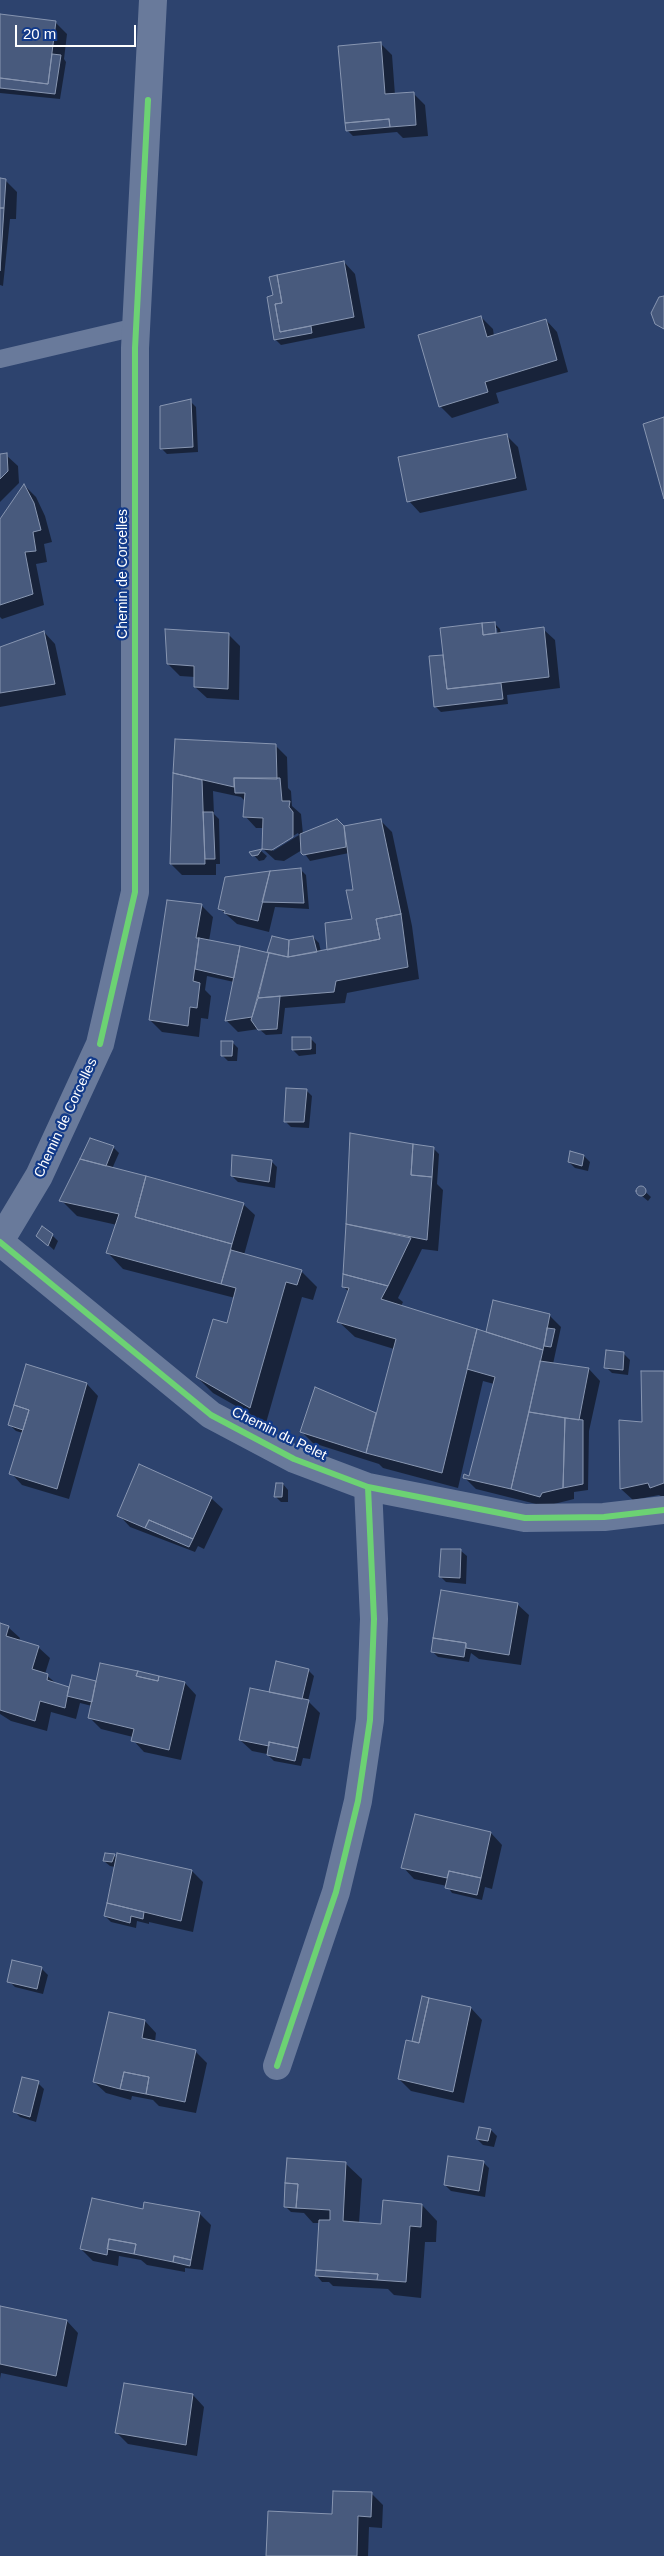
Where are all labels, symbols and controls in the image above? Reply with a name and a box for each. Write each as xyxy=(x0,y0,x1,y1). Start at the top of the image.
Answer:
scale bar xyxy=(18,15,139,47)
text: 20 m xyxy=(23,25,56,42)
street label: Chemin de Corcelles xyxy=(115,509,131,639)
street label: Chemin de Corcelles xyxy=(31,1056,101,1180)
street label: Chemin du Pelet xyxy=(229,1404,329,1464)

